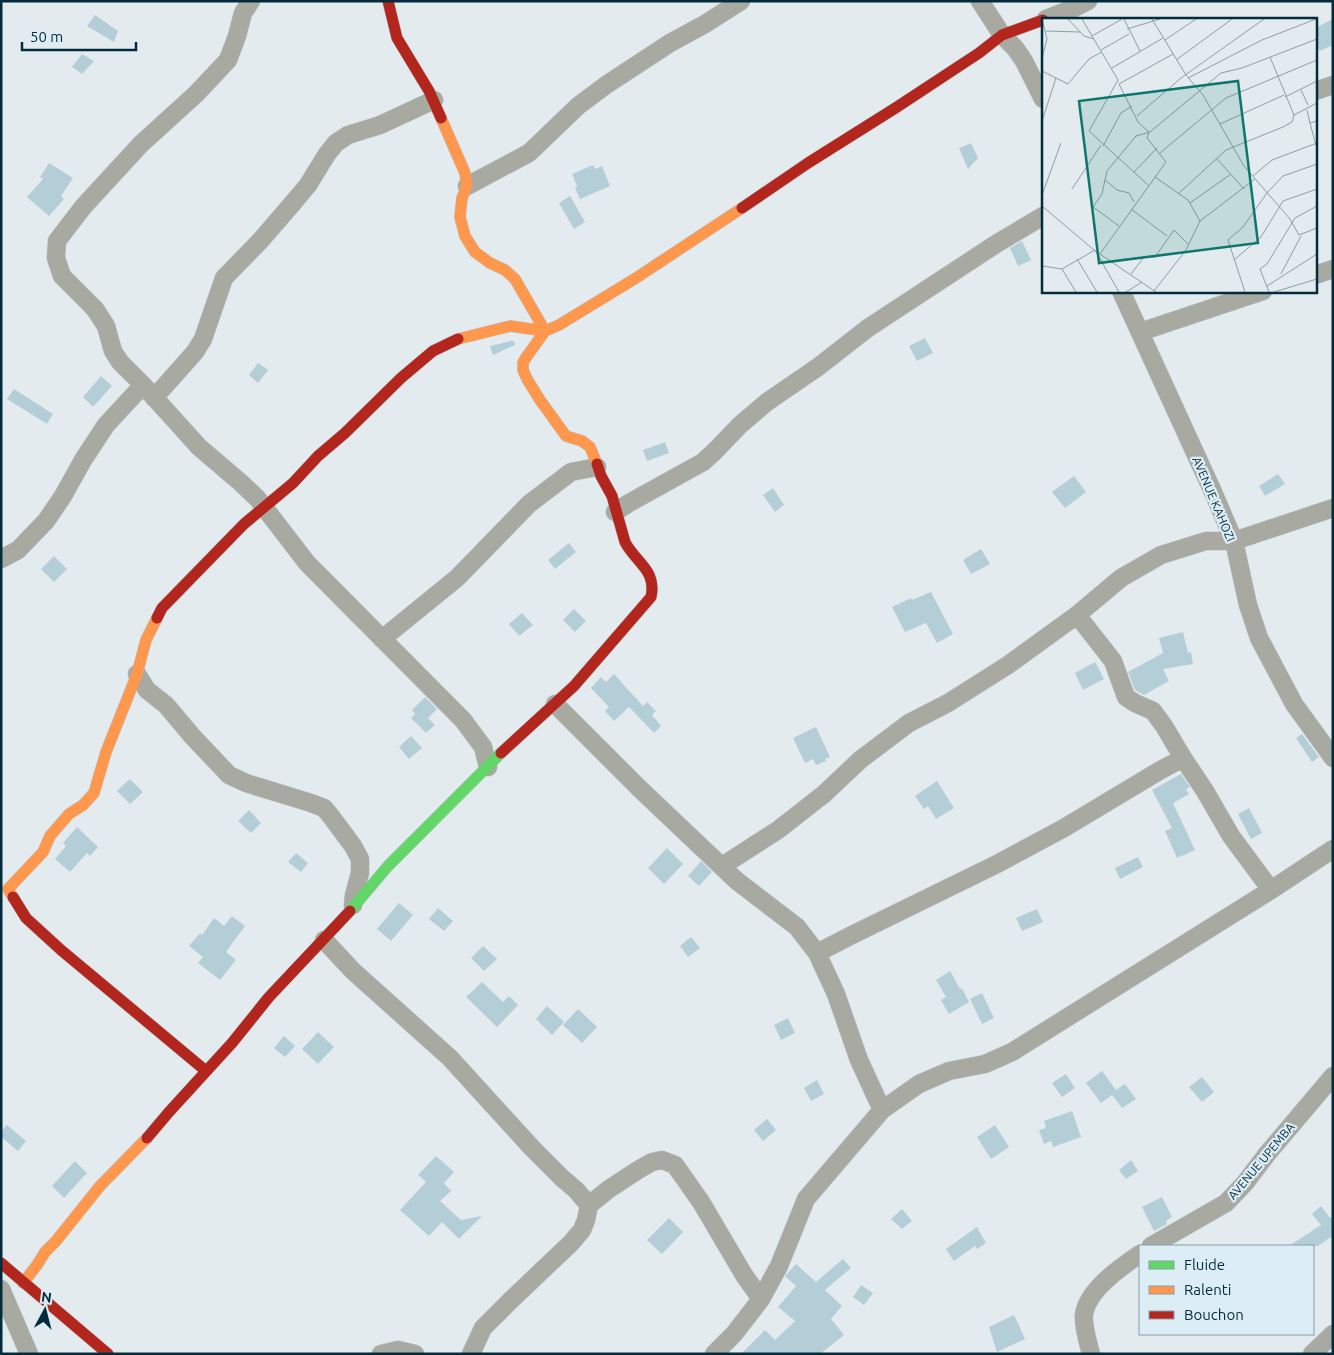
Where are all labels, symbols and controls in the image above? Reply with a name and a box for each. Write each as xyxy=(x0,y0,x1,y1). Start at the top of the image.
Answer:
inset map xyxy=(1042,18,1316,292)
scale bar xyxy=(22,20,136,52)
text: 50 m xyxy=(30,28,63,45)
street label: AVENUE KAHOZI xyxy=(1190,455,1238,543)
street label: AVENUE UPEMBA xyxy=(1225,1120,1297,1202)
legend xyxy=(1139,1245,1314,1335)
text: Fluide xyxy=(1184,1256,1225,1273)
text: Ralenti xyxy=(1184,1281,1231,1298)
north arrow xyxy=(20,1285,70,1335)
text: N xyxy=(40,1289,53,1306)
text: Bouchon xyxy=(1184,1306,1244,1323)

